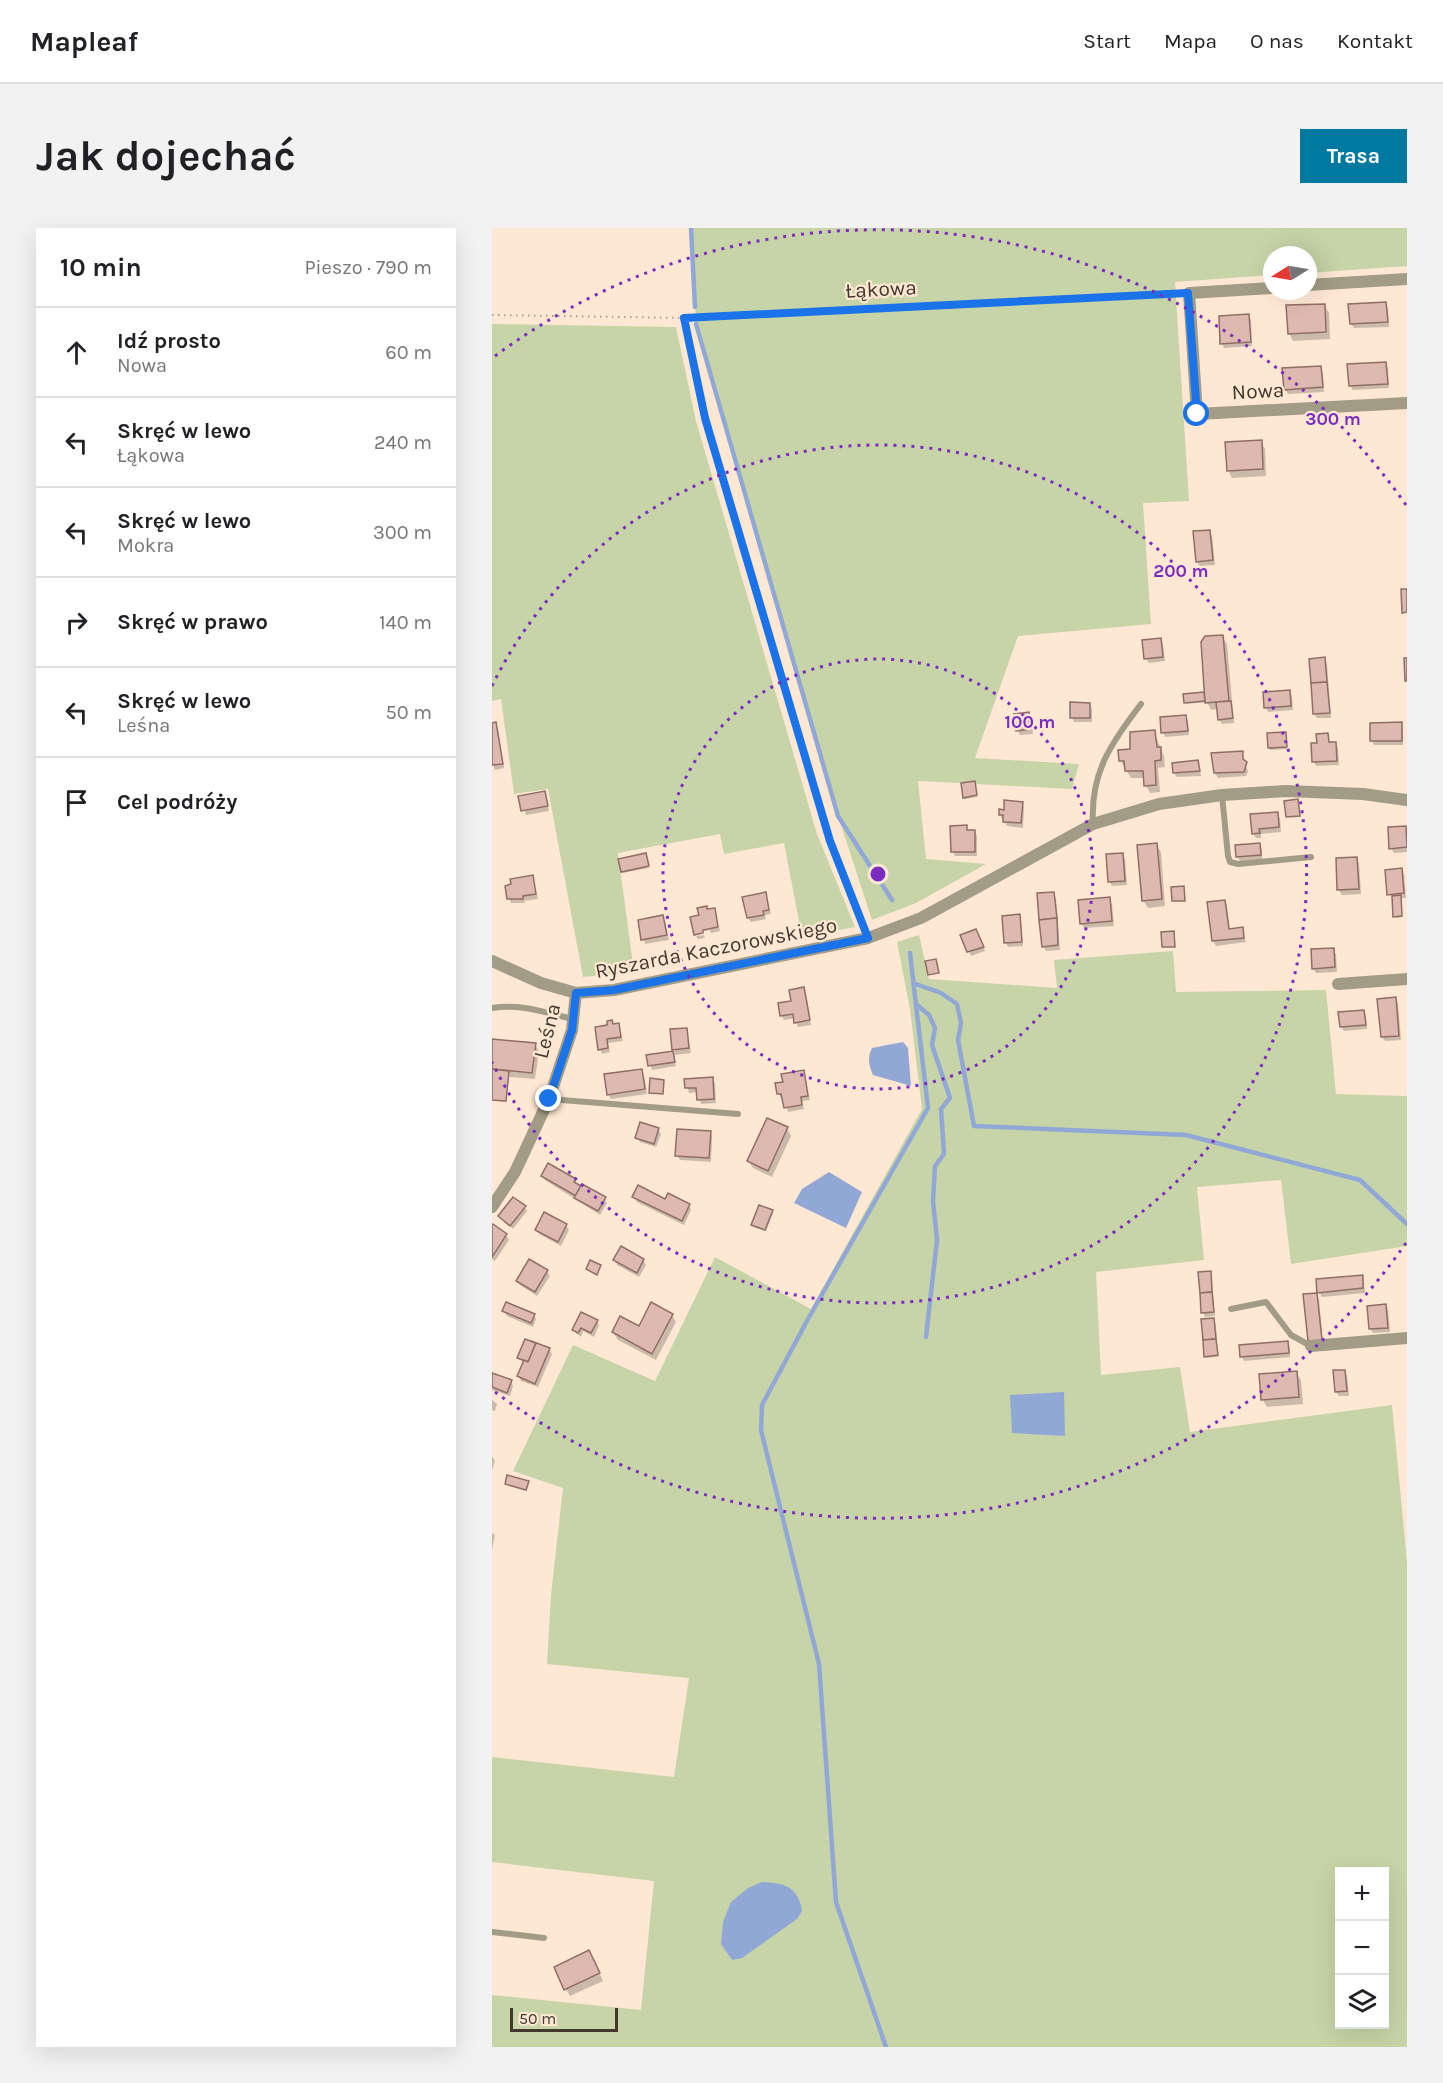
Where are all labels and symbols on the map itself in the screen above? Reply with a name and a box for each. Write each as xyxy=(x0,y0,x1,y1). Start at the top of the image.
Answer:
north arrow xyxy=(1263,246,1317,300)
street label: Łąkowa xyxy=(845,275,917,303)
street label: Nowa xyxy=(1231,378,1285,404)
route start xyxy=(1183,400,1209,426)
text: 300 m xyxy=(1305,408,1361,430)
text: 200 m xyxy=(1153,560,1209,582)
text: 100 m xyxy=(1005,711,1055,733)
centre of rings xyxy=(868,864,888,884)
street label: Ryszarda Kaczorowskiego xyxy=(593,913,839,983)
street label: Leśna xyxy=(529,1001,565,1061)
route end xyxy=(535,1085,561,1111)
scale bar xyxy=(510,2005,618,2032)

